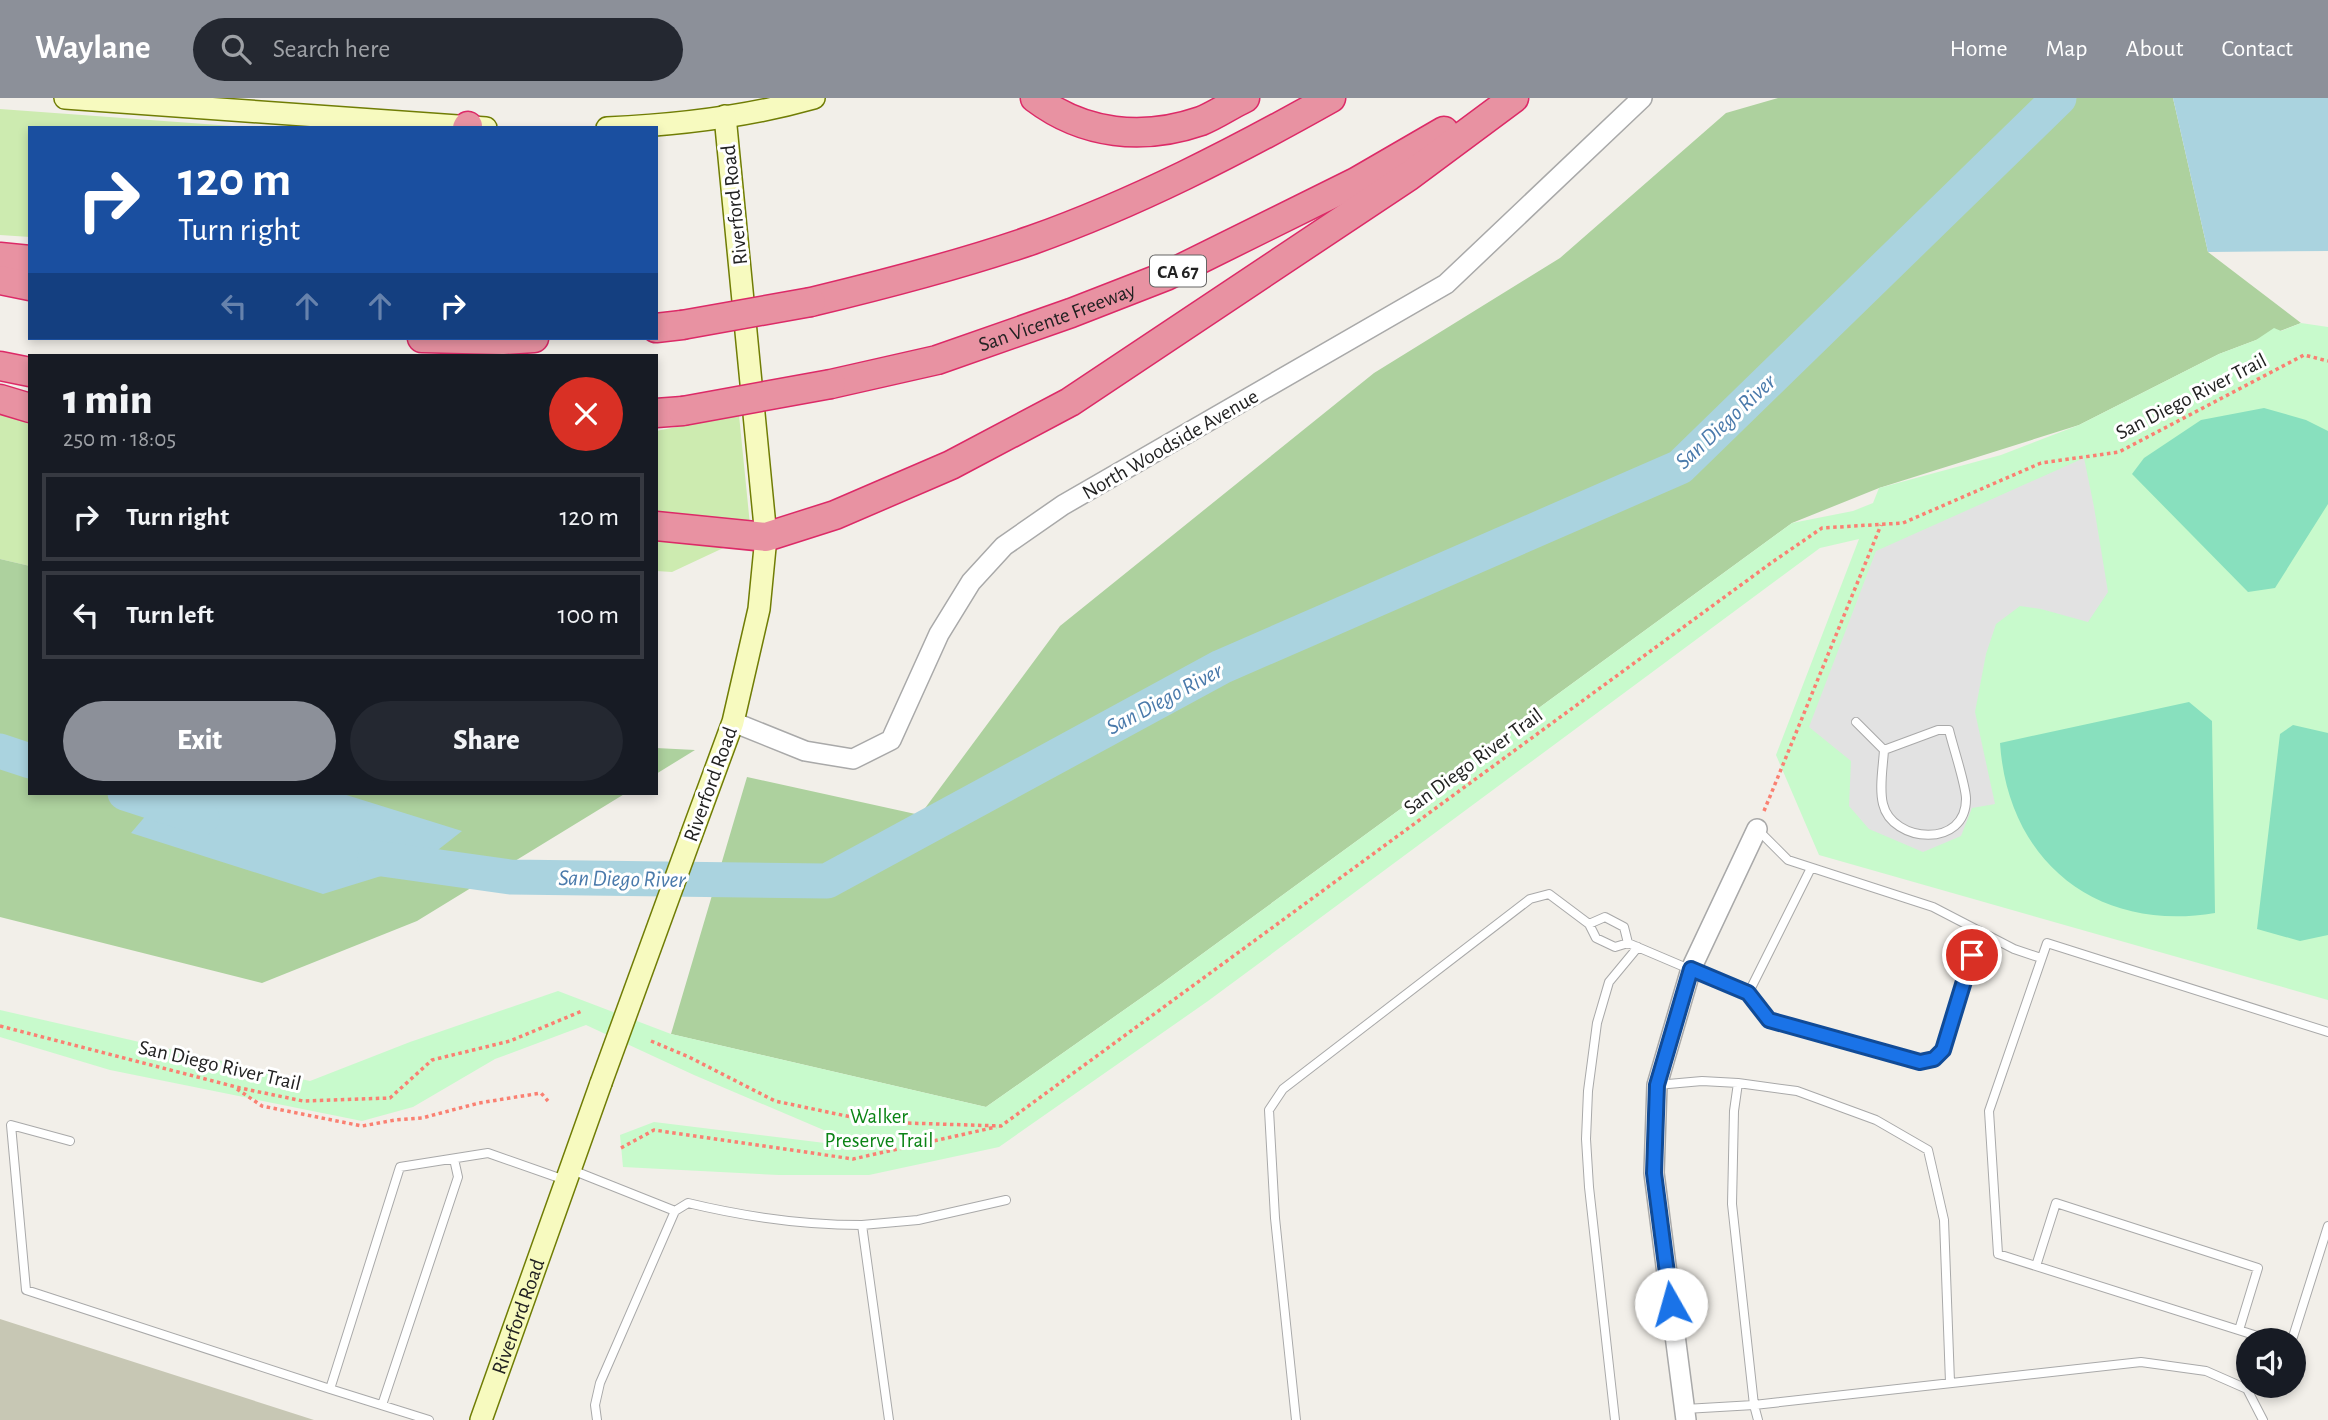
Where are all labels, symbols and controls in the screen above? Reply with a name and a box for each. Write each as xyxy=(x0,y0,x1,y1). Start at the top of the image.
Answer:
search box xyxy=(193,18,683,81)
icon: search xyxy=(217,30,255,68)
text: Waylane xyxy=(35,32,151,65)
text: Search here xyxy=(273,36,390,62)
text: Home xyxy=(1950,37,2008,61)
text: Map xyxy=(2046,37,2088,61)
text: About xyxy=(2126,37,2183,61)
text: Contact xyxy=(2221,37,2293,61)
street label: Riverford Road xyxy=(718,144,751,266)
icon: right xyxy=(63,154,154,245)
text: 120 m xyxy=(178,156,291,205)
text: Turn right xyxy=(178,214,300,246)
road number: CA 67 xyxy=(1150,256,1206,286)
street label: San Vicente Freeway xyxy=(976,279,1138,356)
icon: left xyxy=(215,287,253,325)
icon: ahead xyxy=(288,287,326,325)
icon: ahead xyxy=(361,287,399,325)
icon: right xyxy=(434,287,472,325)
street label: San Diego River Trail xyxy=(2112,349,2270,444)
water label: San Diego River xyxy=(1672,370,1781,474)
button: close xyxy=(549,377,623,451)
text: 1 min xyxy=(63,379,152,421)
street label: North Woodside Avenue xyxy=(1079,386,1262,503)
text: 250 m · 18:05 xyxy=(63,428,176,451)
icon: right xyxy=(67,498,105,536)
text: Turn right xyxy=(126,504,229,530)
text: 120 m xyxy=(559,504,619,530)
icon: left xyxy=(67,596,105,634)
text: Turn left xyxy=(126,602,214,628)
text: 100 m xyxy=(558,602,619,628)
water label: San Diego River xyxy=(1103,659,1227,739)
button: Exit xyxy=(63,701,336,781)
button: Share xyxy=(350,701,623,781)
street label: San Diego River Trail xyxy=(1400,704,1547,819)
street label: Riverford Road xyxy=(680,724,741,844)
water label: San Diego River xyxy=(558,867,686,892)
pin xyxy=(1942,925,2002,985)
icon: arrive xyxy=(1953,936,1991,974)
street label: San Diego River Trail xyxy=(137,1037,303,1094)
park label: Walker Preserve Trail xyxy=(825,1106,933,1151)
street label: Riverford Road xyxy=(488,1256,549,1377)
position arrow xyxy=(1634,1267,1708,1341)
map controls xyxy=(2236,1328,2306,1398)
button: sound xyxy=(2236,1328,2306,1398)

